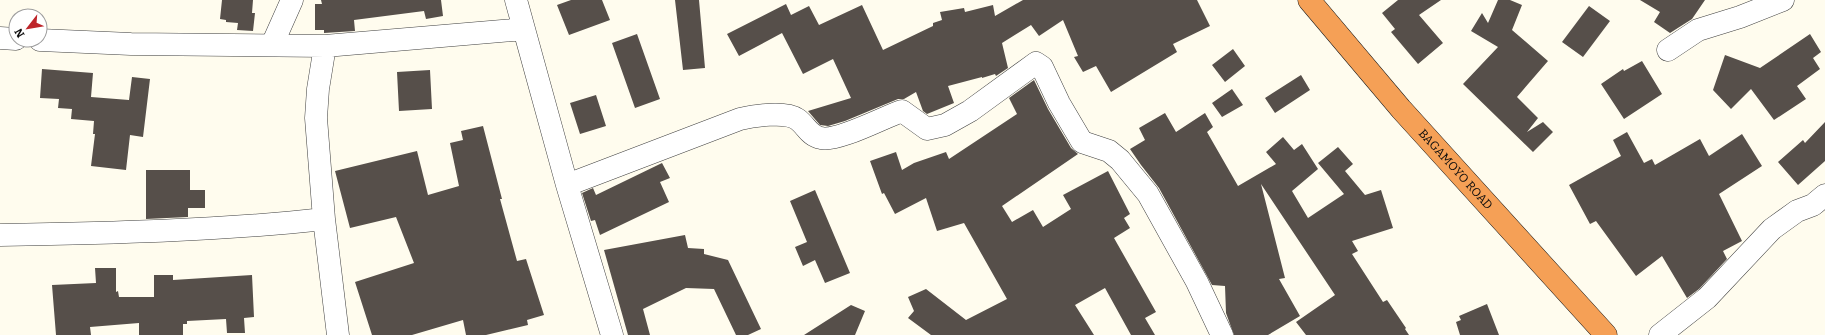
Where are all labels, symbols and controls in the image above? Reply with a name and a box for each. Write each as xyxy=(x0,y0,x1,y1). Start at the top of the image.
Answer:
north arrow xyxy=(8,8,48,48)
text: N xyxy=(12,25,28,40)
street label: BAGAMOYO ROAD xyxy=(1416,126,1496,212)

